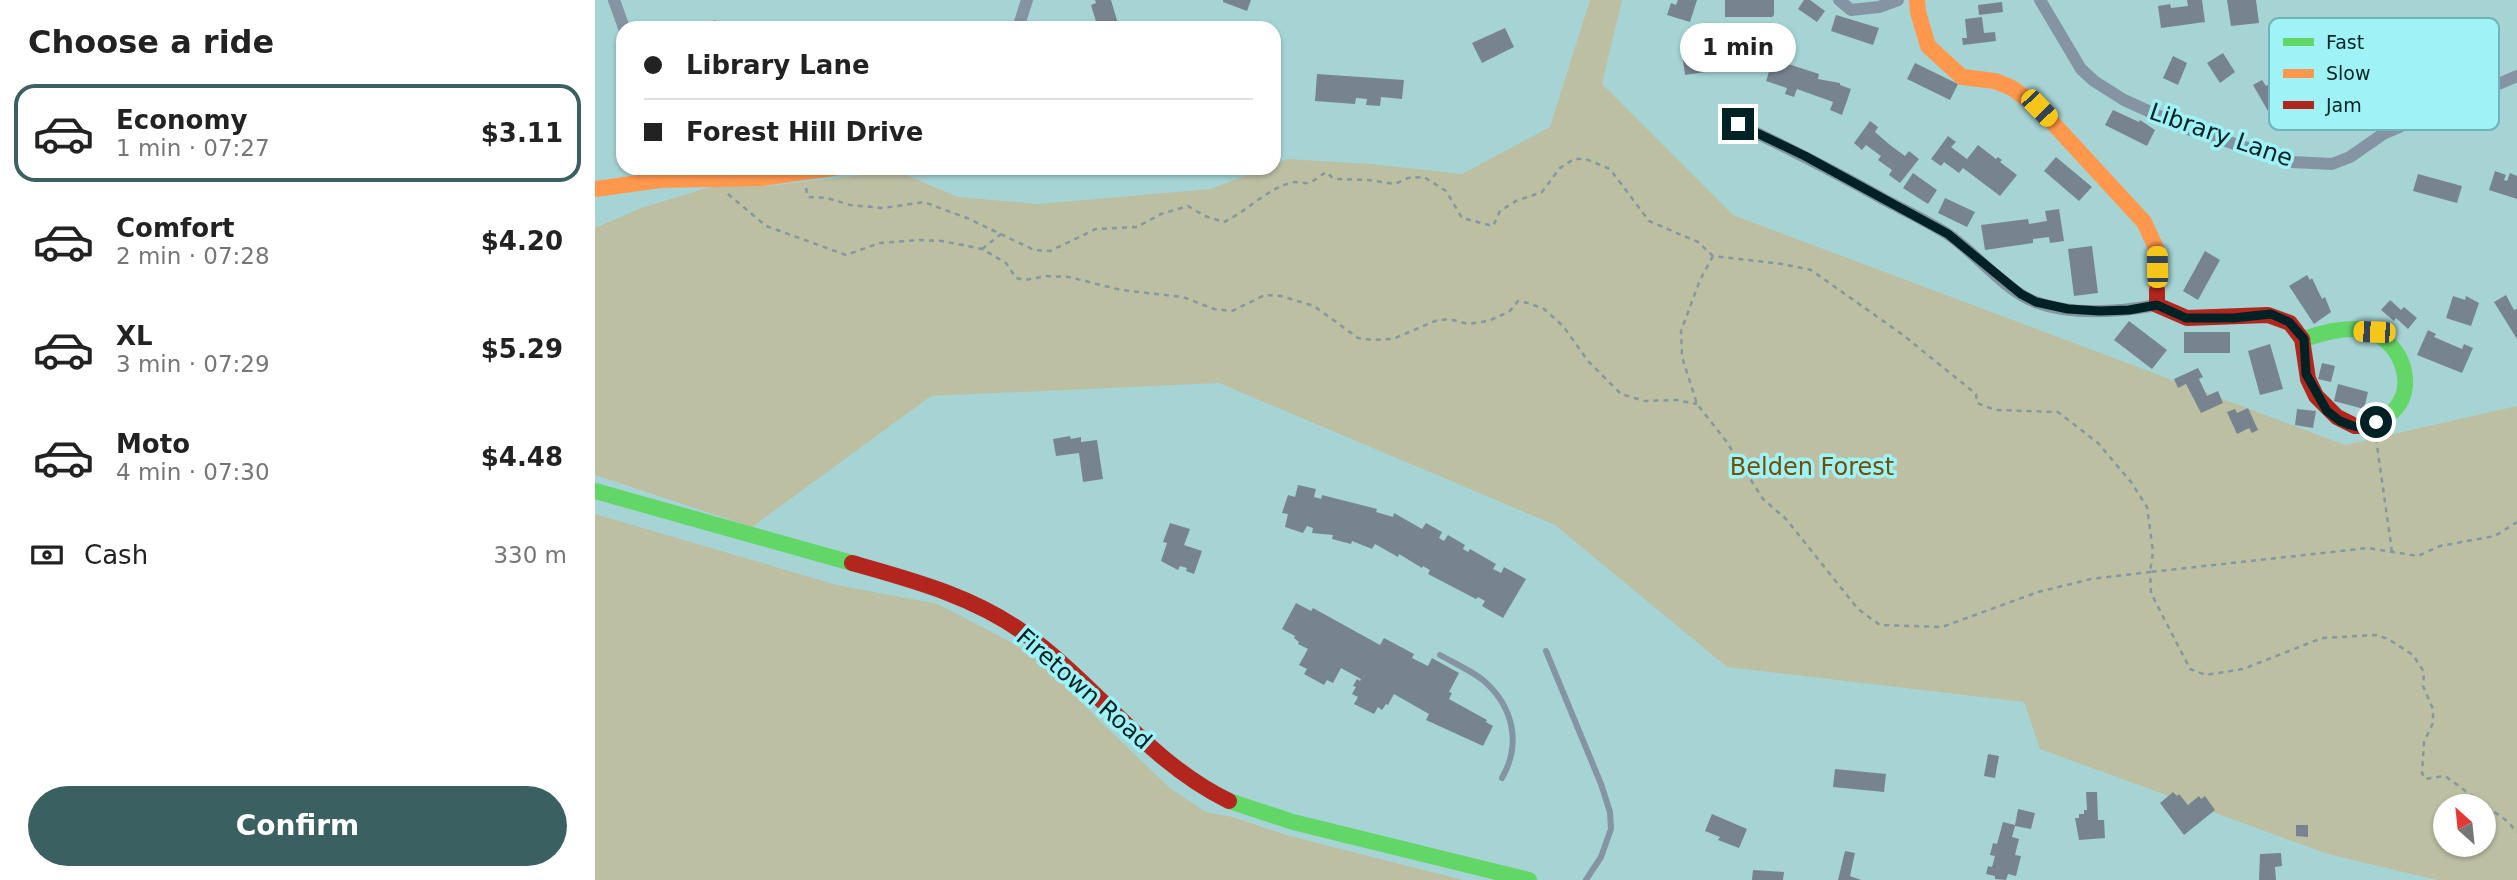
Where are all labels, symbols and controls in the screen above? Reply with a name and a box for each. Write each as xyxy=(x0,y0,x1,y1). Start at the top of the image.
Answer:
legend xyxy=(2269,18,2499,130)
text: Choose a ride xyxy=(28,23,274,61)
callout: 1 min xyxy=(1680,23,1796,72)
text: Fast xyxy=(2326,31,2364,53)
text: 1 min xyxy=(1702,34,1774,60)
text: Library Lane xyxy=(686,50,870,80)
text: Slow xyxy=(2326,62,2371,84)
car xyxy=(2017,86,2062,130)
text: Jam xyxy=(2325,94,2362,116)
street label: Library Lane xyxy=(2146,97,2296,173)
icon: car xyxy=(32,102,95,165)
text: Economy xyxy=(116,105,247,135)
route end xyxy=(1722,108,1754,140)
text: Forest Hill Drive xyxy=(686,117,923,147)
text: $3.11 xyxy=(481,118,563,148)
text: 1 min · 07:27 xyxy=(116,135,270,161)
icon: car xyxy=(32,210,95,273)
text: Comfort xyxy=(116,213,234,243)
text: $4.20 xyxy=(481,226,563,256)
text: 2 min · 07:28 xyxy=(116,243,270,269)
car xyxy=(2147,246,2168,288)
icon: car xyxy=(32,318,95,381)
text: XL xyxy=(116,321,153,351)
car xyxy=(2353,321,2396,343)
text: $5.29 xyxy=(481,334,563,364)
text: 3 min · 07:29 xyxy=(116,351,270,377)
route start xyxy=(2360,406,2392,438)
icon: car xyxy=(32,426,95,489)
text: Moto xyxy=(116,429,190,459)
text: $4.48 xyxy=(481,442,563,472)
park label: Belden Forest xyxy=(1730,453,1894,481)
text: 4 min · 07:30 xyxy=(116,459,270,485)
icon: cash xyxy=(28,536,66,574)
text: Cash xyxy=(84,540,148,570)
text: 330 m xyxy=(493,542,567,568)
street label: Firetown Road xyxy=(1011,623,1157,755)
button: Confirm xyxy=(28,786,567,866)
north arrow xyxy=(2433,794,2495,858)
map controls xyxy=(2433,794,2496,857)

